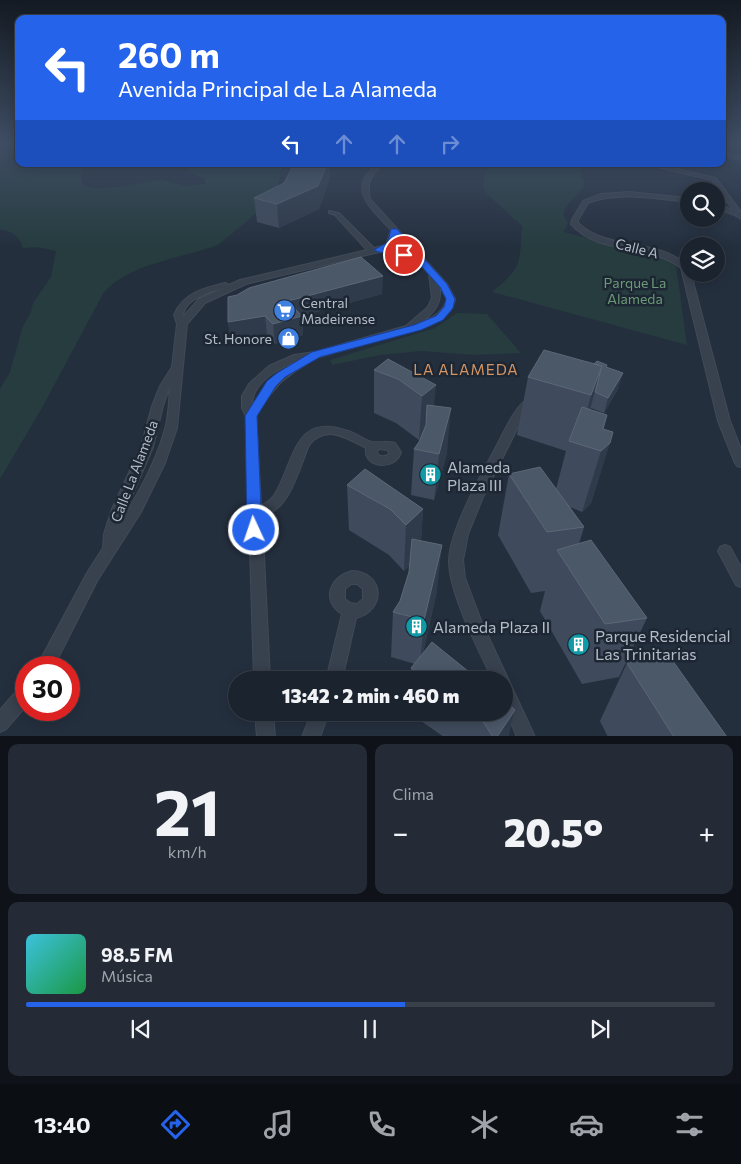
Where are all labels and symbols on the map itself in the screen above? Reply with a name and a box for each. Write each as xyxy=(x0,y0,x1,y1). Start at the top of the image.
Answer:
pin xyxy=(383,234,425,276)
street label: Calle A xyxy=(614,234,661,262)
park label: Parque La Alameda xyxy=(604,274,666,307)
place label: Central Madeirense xyxy=(301,294,375,327)
supermarket icon: Central Madeirense xyxy=(273,298,297,322)
shop icon: St. Honore xyxy=(276,326,300,350)
place label: St. Honore xyxy=(204,330,272,347)
district label: LA ALAMEDA xyxy=(413,360,519,378)
street label: Calle La Alameda xyxy=(107,418,161,524)
place label: Alameda Plaza III xyxy=(447,457,510,494)
building icon: Alameda Plaza III xyxy=(419,463,443,487)
position arrow xyxy=(227,503,279,555)
building icon: Alameda Plaza II xyxy=(405,614,429,638)
place label: Alameda Plaza II xyxy=(433,617,550,636)
place label: Parque Residencial Las Trinitarias xyxy=(595,626,731,663)
building icon: Parque Residencial Las Trinitarias xyxy=(567,632,591,656)
speed limit sign: 30 xyxy=(15,656,80,721)

